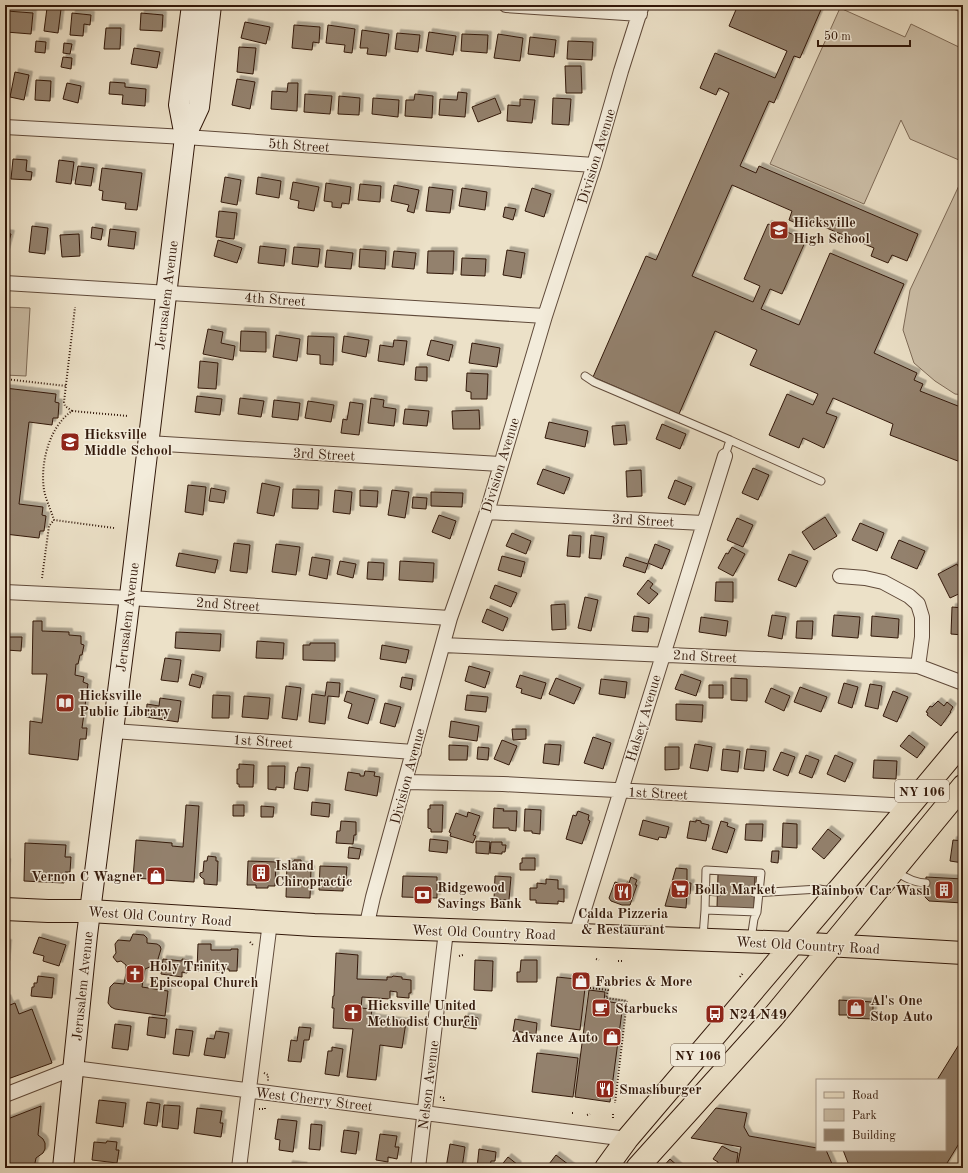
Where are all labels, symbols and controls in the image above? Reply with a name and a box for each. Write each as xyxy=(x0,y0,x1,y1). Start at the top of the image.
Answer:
scale bar xyxy=(818,22,910,48)
text: 50 m xyxy=(824,30,851,43)
street label: Division Avenue xyxy=(576,107,618,206)
street label: 5th Street xyxy=(268,137,330,155)
place label: Hicksville High School xyxy=(793,216,870,246)
school or university icon: Hicksville High School xyxy=(768,219,790,241)
street label: Jerusalem Avenue xyxy=(153,240,181,351)
street label: 4th Street xyxy=(244,291,306,309)
street label: Division Avenue xyxy=(480,416,522,515)
place label: Hicksville Middle School xyxy=(84,428,172,458)
school or university icon: Hicksville Middle School xyxy=(59,431,81,453)
street label: 3rd Street xyxy=(293,446,355,464)
street label: 3rd Street xyxy=(612,512,674,530)
street label: Jerusalem Avenue xyxy=(114,562,142,673)
street label: 2nd Street xyxy=(196,596,260,614)
street label: 2nd Street xyxy=(673,648,737,666)
street label: Halsey Avenue xyxy=(624,673,664,763)
place label: Hicksville Public Library xyxy=(79,689,170,719)
library icon: Hicksville Public Library xyxy=(54,692,76,714)
street label: Division Avenue xyxy=(388,727,427,826)
street label: 1st Street xyxy=(232,733,293,751)
road number: NY 106 xyxy=(895,780,949,802)
street label: 1st Street xyxy=(628,785,688,803)
place label: Island Chiropractic xyxy=(275,859,353,889)
building icon: Island Chiropractic xyxy=(250,862,272,884)
shop icon: Vernon C Wagner xyxy=(145,865,167,887)
place label: Vernon C Wagner xyxy=(31,870,142,884)
supermarket icon: Bolla Market xyxy=(669,878,691,900)
building icon: Rainbow Car Wash xyxy=(933,879,955,901)
place label: Ridgewood Savings Bank xyxy=(437,881,522,911)
restaurant icon: Calda Pizzeria & Restaurant xyxy=(612,881,634,903)
place label: Bolla Market xyxy=(694,883,776,897)
bank icon: Ridgewood Savings Bank xyxy=(412,884,434,906)
place label: Rainbow Car Wash xyxy=(811,884,930,898)
street label: West Old Country Road xyxy=(87,905,232,929)
place label: Calda Pizzeria & Restaurant xyxy=(578,907,668,937)
street label: West Old Country Road xyxy=(412,923,556,943)
street label: Jerusalem Avenue xyxy=(70,931,96,1042)
street label: West Old Country Road xyxy=(736,935,880,957)
place label: Holy Trinity Episcopal Church xyxy=(149,960,258,990)
church icon: Holy Trinity Episcopal Church xyxy=(124,963,146,985)
shop icon: Fabrics & More xyxy=(570,970,592,992)
place label: Fabrics & More xyxy=(595,975,692,989)
place label: Al's One Stop Auto xyxy=(870,994,933,1024)
cafe icon: Starbucks xyxy=(590,997,612,1019)
shop icon: Al's One Stop Auto xyxy=(845,997,867,1019)
place label: Hicksville United Methodist Church xyxy=(367,999,478,1029)
church icon: Hicksville United Methodist Church xyxy=(342,1002,364,1024)
place label: Starbucks xyxy=(615,1002,677,1016)
bus stop icon: N24 N49 xyxy=(704,1003,726,1025)
place label: N24 N49 xyxy=(729,1008,787,1022)
shop icon: Advance Auto xyxy=(601,1026,623,1048)
place label: Advance Auto xyxy=(511,1031,598,1045)
street label: Nelson Avenue xyxy=(417,1040,441,1131)
road number: NY 106 xyxy=(671,1044,725,1066)
restaurant icon: Smashburger xyxy=(594,1078,616,1100)
legend xyxy=(816,1079,946,1151)
place label: Smashburger xyxy=(619,1083,701,1097)
street label: West Cherry Street xyxy=(254,1086,374,1114)
text: Road xyxy=(852,1090,879,1102)
text: Park xyxy=(852,1110,877,1122)
text: Building xyxy=(852,1130,896,1142)

